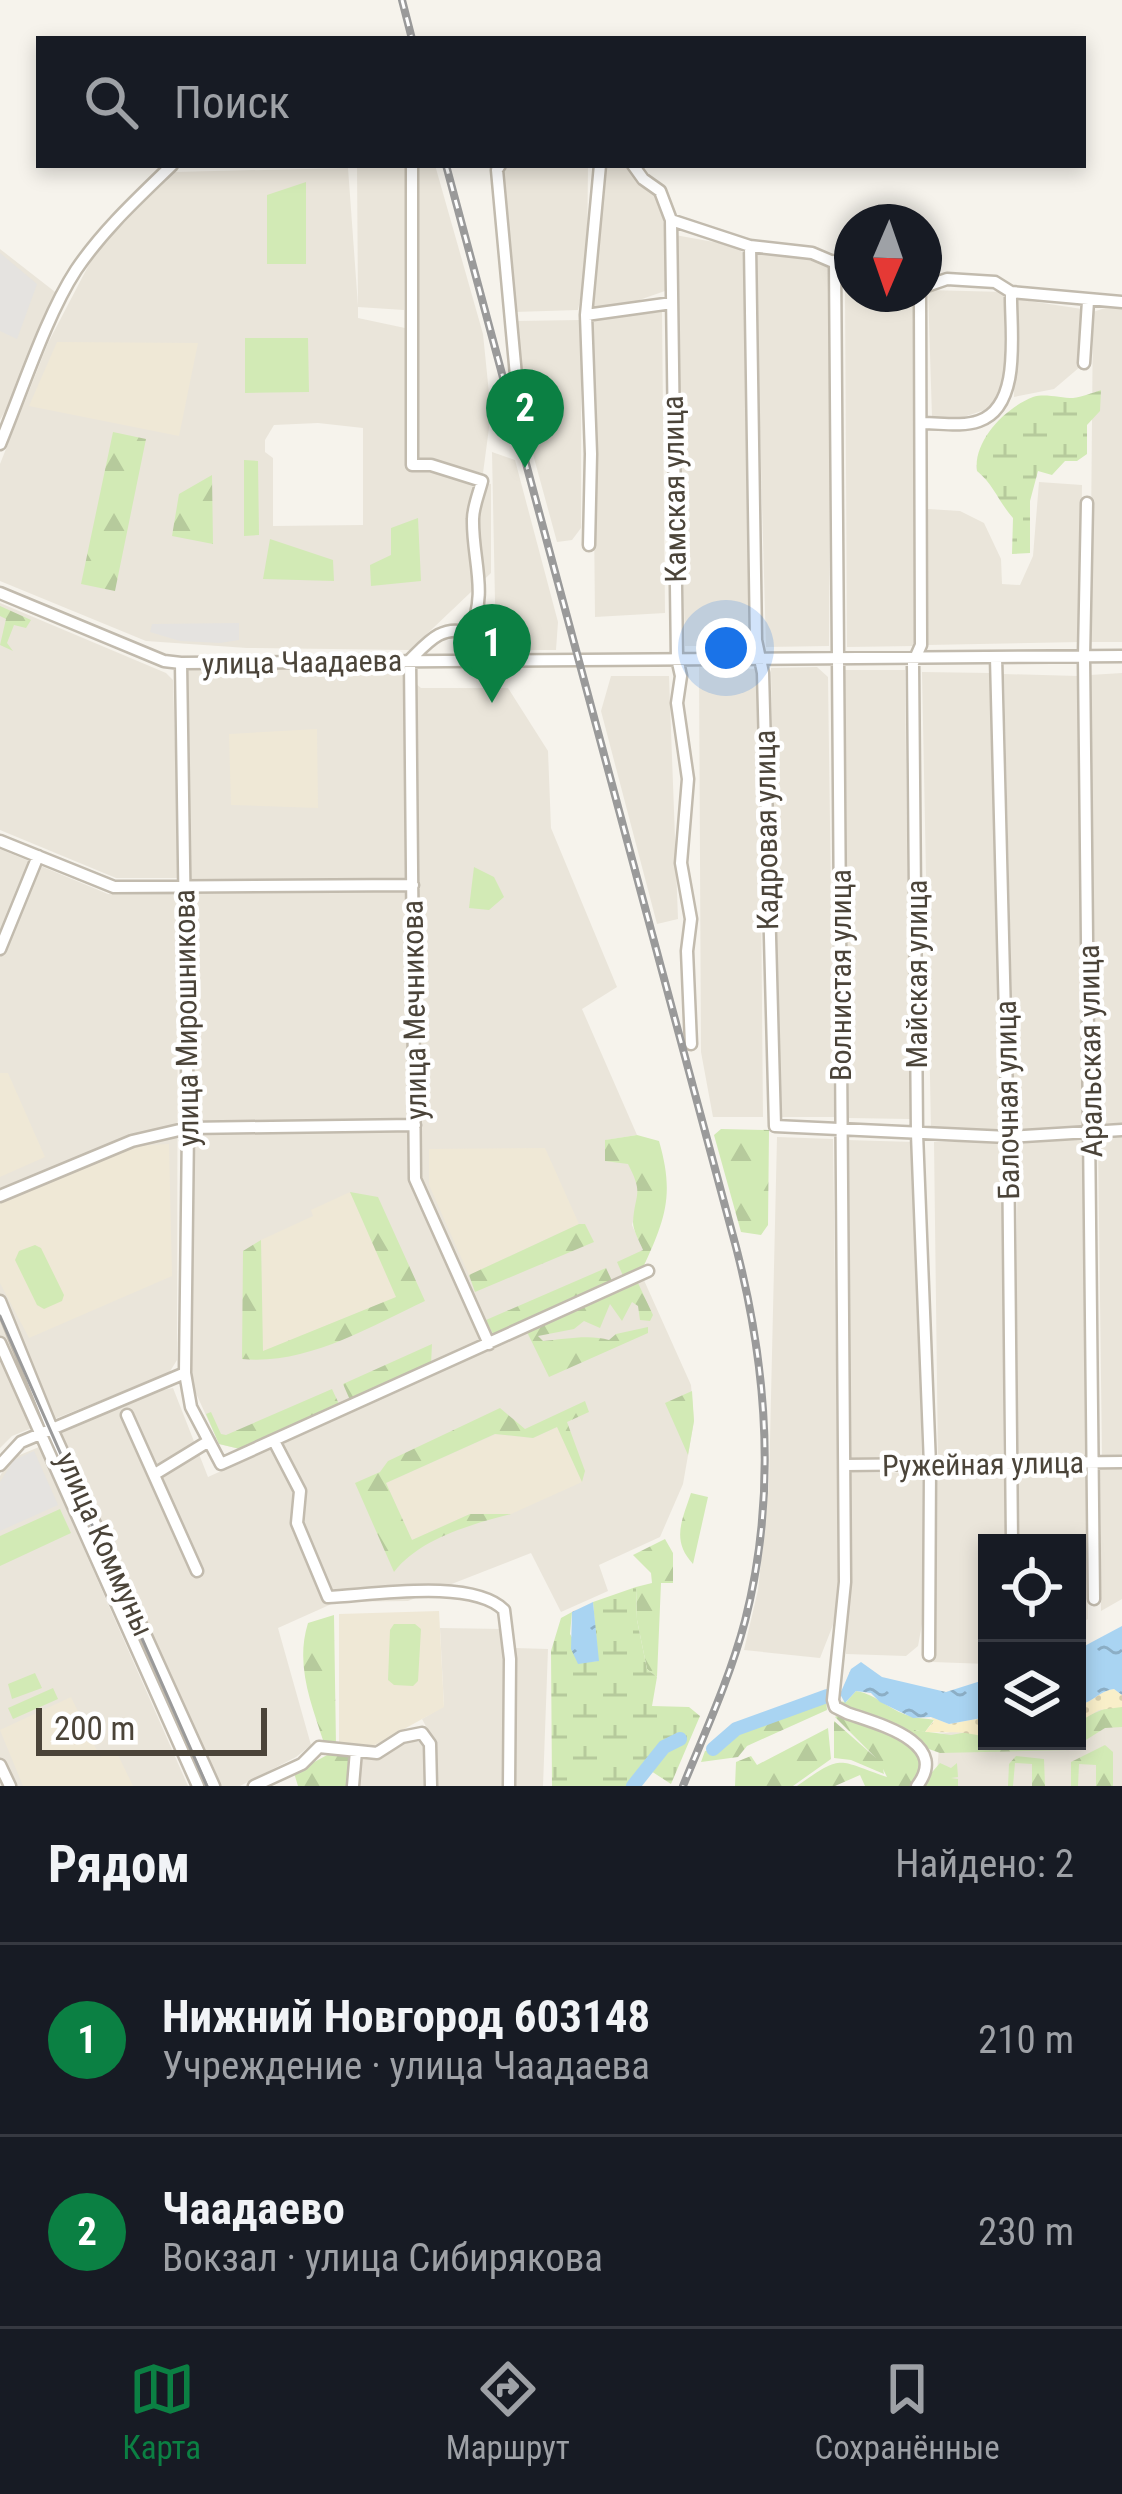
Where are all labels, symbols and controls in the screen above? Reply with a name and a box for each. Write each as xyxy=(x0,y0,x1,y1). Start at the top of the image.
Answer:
search box xyxy=(36,36,1086,168)
icon: search xyxy=(78,69,144,135)
text: Поиск xyxy=(174,76,290,129)
north arrow xyxy=(834,204,942,312)
pin: 2 xyxy=(486,369,564,468)
street label: Камская улица xyxy=(655,395,693,583)
pin: 1 xyxy=(453,604,531,703)
your location xyxy=(696,618,756,678)
street label: улица Чаадаева xyxy=(202,643,402,681)
street label: Кадровая улица xyxy=(747,729,785,931)
street label: Волнистая улица xyxy=(823,869,858,1081)
street label: Майская улица xyxy=(899,880,934,1068)
street label: улица Мирошникова xyxy=(166,889,206,1147)
street label: улица Мечникова xyxy=(395,900,433,1120)
street label: Аральская улица xyxy=(1071,944,1109,1158)
street label: Балочная улица xyxy=(988,1000,1026,1200)
street label: Ружейная улица xyxy=(882,1445,1084,1483)
street label: улица Коммуны xyxy=(49,1446,161,1642)
map controls xyxy=(978,1534,1086,1750)
button: locate xyxy=(978,1534,1086,1642)
button: layers xyxy=(978,1642,1086,1750)
scale bar xyxy=(36,1702,267,1755)
text: 200 m xyxy=(54,1709,135,1748)
text: Рядом xyxy=(48,1835,190,1894)
text: Найдено: 2 xyxy=(895,1841,1074,1887)
text: Нижний Новгород 603148 xyxy=(162,1990,650,2043)
text: 1 xyxy=(77,2017,97,2063)
text: 210 m xyxy=(978,2017,1074,2063)
text: Учреждение · улица Чаадаева xyxy=(162,2043,650,2089)
text: Чаадаево xyxy=(162,2182,345,2235)
text: 2 xyxy=(77,2209,97,2255)
text: 230 m xyxy=(978,2209,1074,2255)
text: Вокзал · улица Сибирякова xyxy=(162,2235,603,2281)
tab: Карта xyxy=(122,2356,201,2467)
tab: Маршрут xyxy=(446,2356,570,2467)
tab: Сохранённые xyxy=(814,2356,1000,2467)

